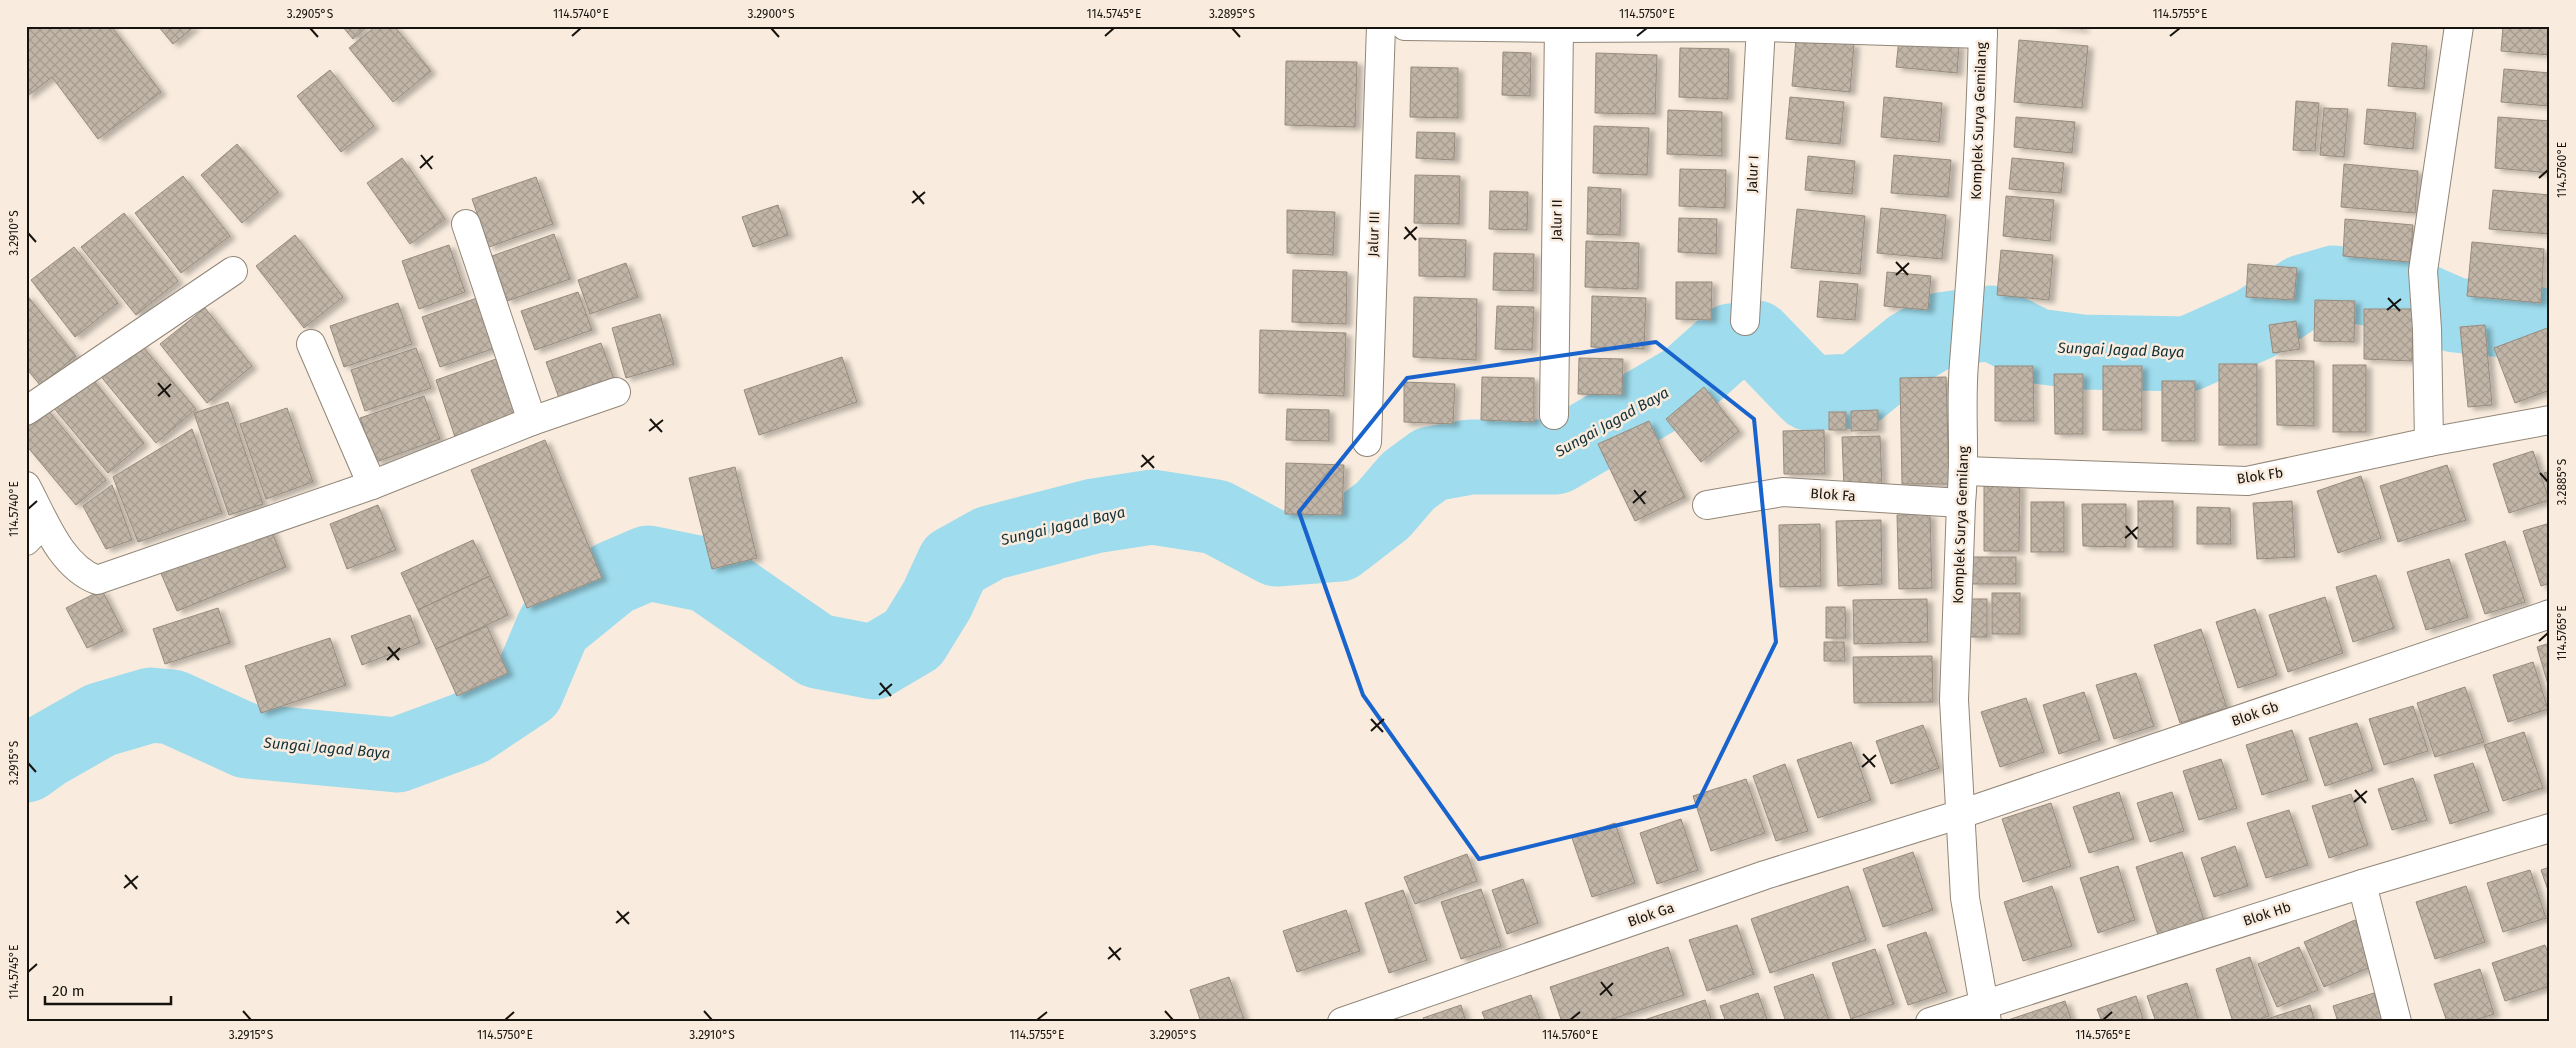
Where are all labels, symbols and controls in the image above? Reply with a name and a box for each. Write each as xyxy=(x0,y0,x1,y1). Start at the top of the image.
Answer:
text: 3.2905°S xyxy=(287,7,334,21)
text: 114.5740°E xyxy=(553,7,609,21)
text: 3.2900°S xyxy=(747,7,795,21)
text: 114.5745°E xyxy=(1086,7,1142,21)
text: 3.2895°S xyxy=(1209,7,1256,21)
text: 114.5750°E xyxy=(1619,7,1675,21)
text: 114.5755°E xyxy=(2152,7,2208,21)
street label: Komplek Surya Gemilang xyxy=(1968,41,1990,200)
text: 114.5760°E xyxy=(2555,142,2569,198)
street label: Jalur I xyxy=(1744,155,1762,193)
street label: Jalur II xyxy=(1548,199,1566,241)
text: 3.2910°S xyxy=(7,210,21,256)
street label: Jalur III xyxy=(1365,211,1383,257)
water label: Sungai Jagad Baya xyxy=(2056,339,2185,361)
water label: Sungai Jagad Baya xyxy=(1551,383,1672,461)
street label: Komplek Surya Gemilang xyxy=(1950,445,1972,604)
text: 3.2885°S xyxy=(2555,458,2569,505)
street label: Blok Fb xyxy=(2236,464,2284,488)
text: 114.5740°E xyxy=(7,481,21,537)
street label: Blok Fa xyxy=(1810,485,1856,505)
water label: Sungai Jagad Baya xyxy=(998,503,1127,549)
text: 114.5765°E xyxy=(2555,605,2569,661)
street label: Blok Gb xyxy=(2229,698,2281,730)
water label: Sungai Jagad Baya xyxy=(262,733,391,762)
text: 3.2915°S xyxy=(7,740,21,785)
street label: Blok Hb xyxy=(2241,898,2293,930)
street label: Blok Ga xyxy=(1626,899,1676,931)
text: 114.5745°E xyxy=(7,944,21,1000)
scale bar xyxy=(45,973,171,1005)
text: 20 m xyxy=(52,982,85,1000)
text: 3.2915°S xyxy=(229,1028,274,1042)
text: 114.5750°E xyxy=(477,1028,533,1042)
text: 3.2910°S xyxy=(689,1028,735,1042)
text: 114.5755°E xyxy=(1009,1028,1065,1042)
text: 3.2905°S xyxy=(1150,1028,1197,1042)
text: 114.5760°E xyxy=(1542,1028,1598,1042)
text: 114.5765°E xyxy=(2075,1028,2131,1042)

